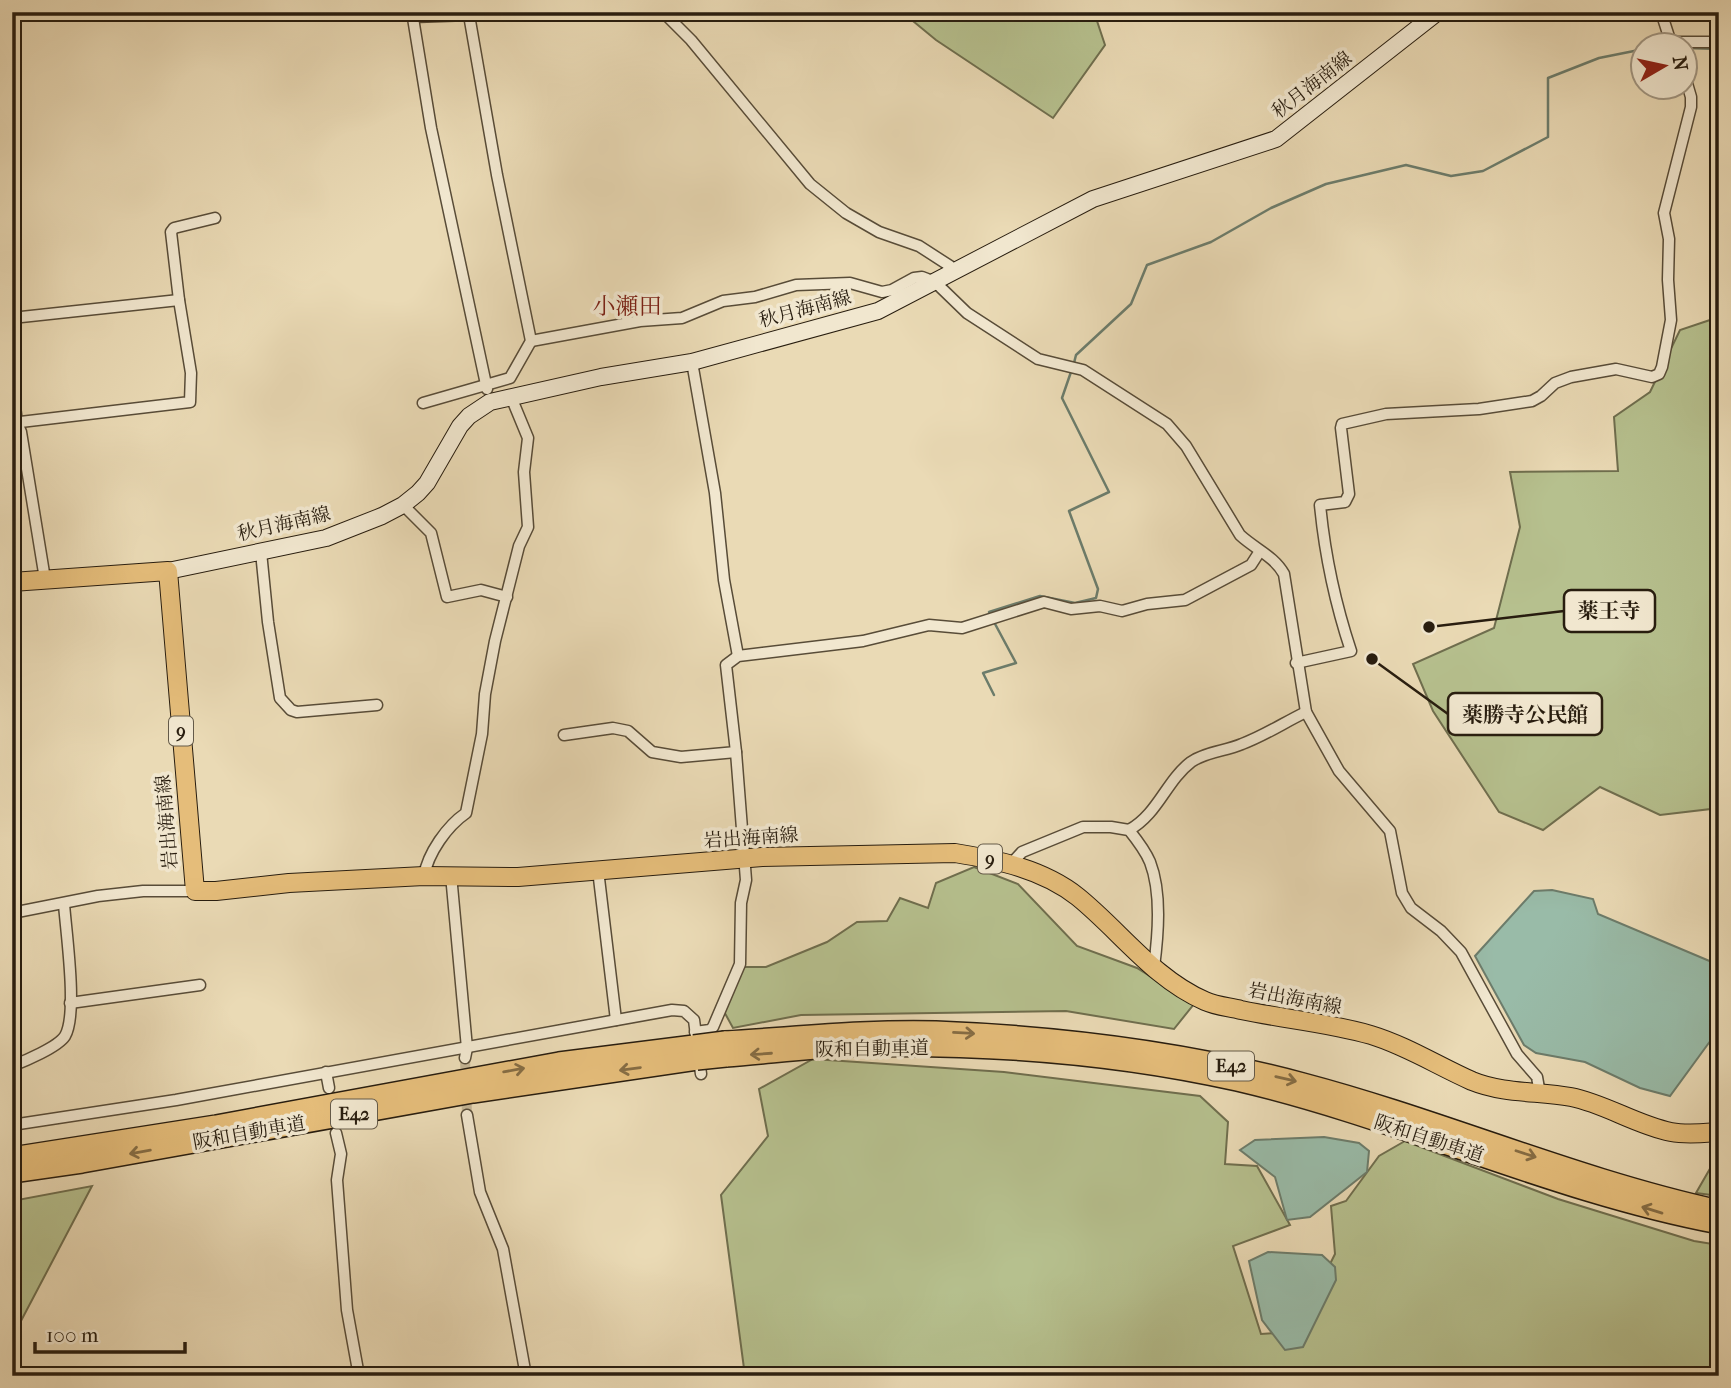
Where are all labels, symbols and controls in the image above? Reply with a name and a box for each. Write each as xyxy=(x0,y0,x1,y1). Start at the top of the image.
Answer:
north arrow xyxy=(1630,32,1700,102)
street label: 秋月海南線 xyxy=(1268,47,1356,123)
text: N xyxy=(1668,55,1692,73)
street label: 秋月海南線 xyxy=(756,286,854,332)
district label: 小瀬田 xyxy=(593,293,662,320)
street label: 秋月海南線 xyxy=(235,503,333,545)
callout: 薬王寺 xyxy=(1564,590,1655,632)
text: 薬王寺 xyxy=(1578,599,1641,623)
callout: 薬勝寺公民館 xyxy=(1448,693,1602,735)
text: 薬勝寺公民館 xyxy=(1462,703,1588,727)
road number: 9 xyxy=(169,716,193,746)
street label: 岩出海南線 xyxy=(152,774,182,870)
street label: 岩出海南線 xyxy=(703,824,799,852)
road number: 9 xyxy=(978,844,1002,874)
street label: 岩出海南線 xyxy=(1246,979,1344,1019)
one-way arrow xyxy=(952,1027,975,1040)
street label: 阪和自動車道 xyxy=(815,1037,929,1061)
one-way arrow xyxy=(750,1048,773,1061)
road number: E42 xyxy=(1208,1051,1254,1080)
one-way arrow xyxy=(502,1063,525,1076)
one-way arrow xyxy=(619,1063,641,1076)
one-way arrow xyxy=(1274,1072,1297,1086)
road number: E42 xyxy=(331,1100,377,1128)
street label: 阪和自動車道 xyxy=(1371,1111,1487,1167)
street label: 阪和自動車道 xyxy=(191,1112,307,1154)
one-way arrow xyxy=(129,1146,152,1159)
one-way arrow xyxy=(1515,1148,1537,1161)
one-way arrow xyxy=(1641,1202,1663,1215)
scale bar xyxy=(35,1311,186,1355)
text: 100 m xyxy=(46,1323,99,1347)

